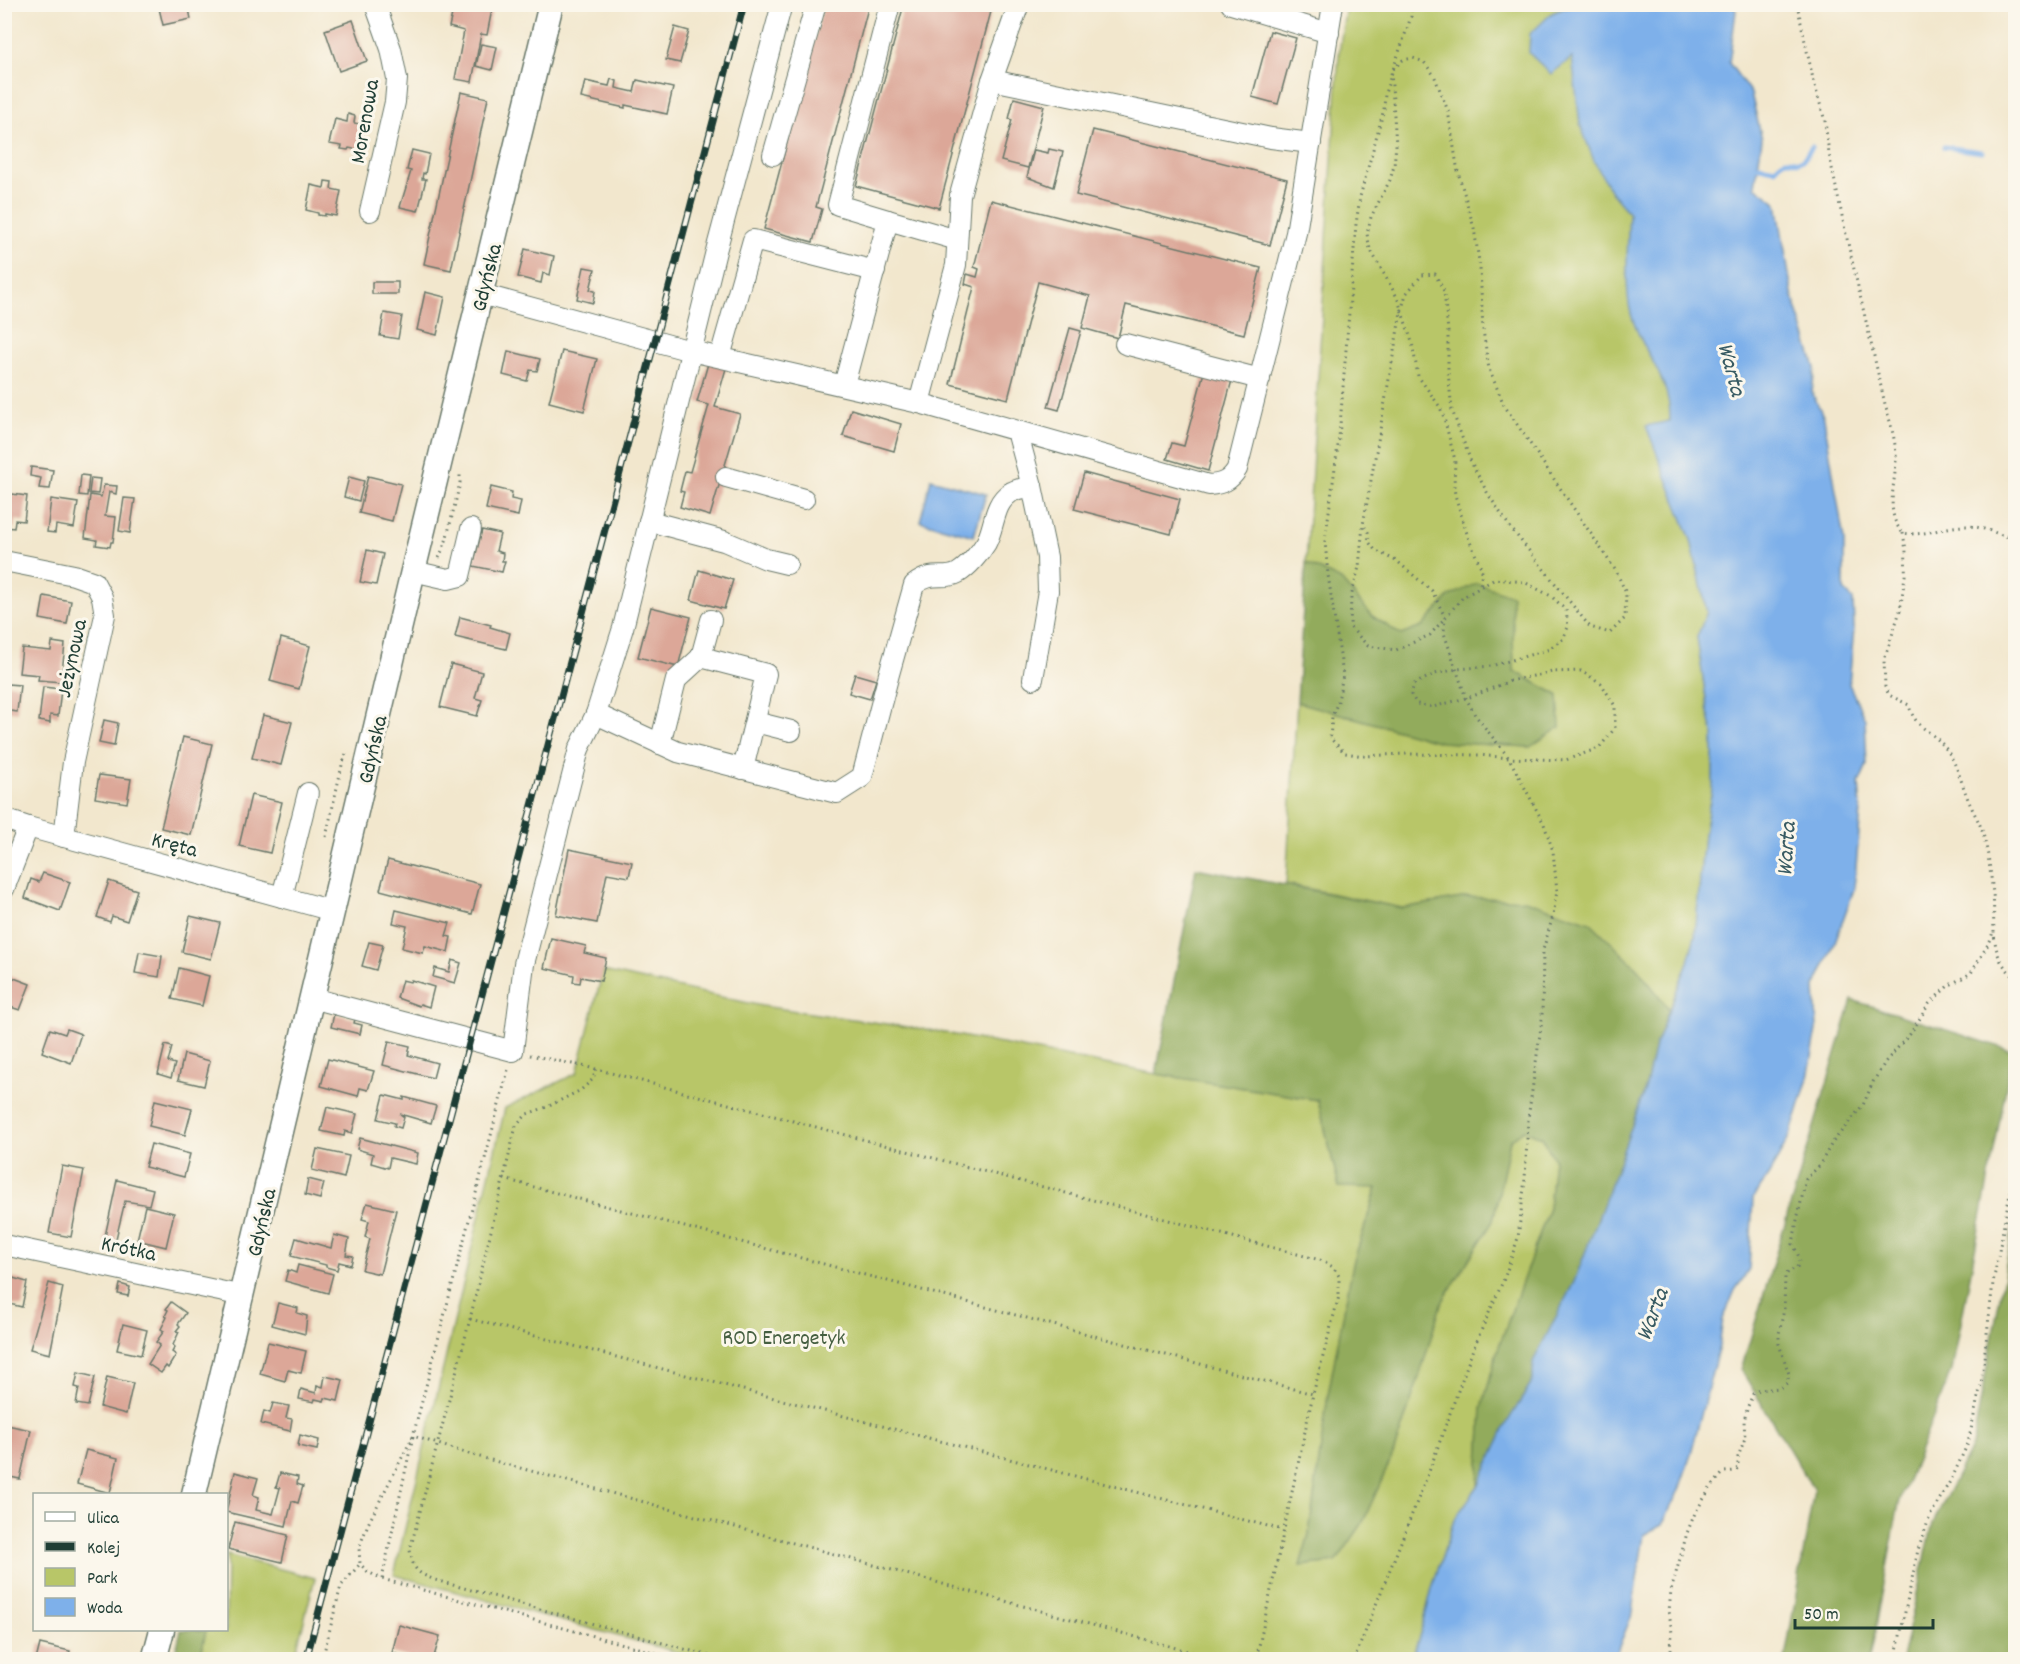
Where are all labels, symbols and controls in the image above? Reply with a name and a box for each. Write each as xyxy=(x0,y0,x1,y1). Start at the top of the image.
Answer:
street label: Morenowa xyxy=(344,76,389,166)
street label: Gdyńska xyxy=(465,240,512,315)
water label: Warta xyxy=(1707,339,1754,402)
street label: Jeżynowa xyxy=(50,616,97,701)
street label: Gdyńska xyxy=(352,712,397,787)
water label: Warta xyxy=(1769,819,1807,877)
street label: Kręta xyxy=(148,825,201,868)
street label: Gdyńska xyxy=(241,1185,286,1260)
street label: Krótka xyxy=(98,1229,159,1272)
water label: Warta xyxy=(1628,1282,1680,1346)
park label: ROD Energetyk xyxy=(722,1324,846,1355)
legend xyxy=(33,1493,228,1631)
text: Ulica xyxy=(87,1507,119,1532)
text: Kolej xyxy=(87,1537,120,1562)
text: Park xyxy=(87,1567,118,1592)
scale bar xyxy=(1795,1592,1933,1630)
text: Woda xyxy=(87,1597,123,1622)
text: 50 m xyxy=(1804,1603,1839,1628)

